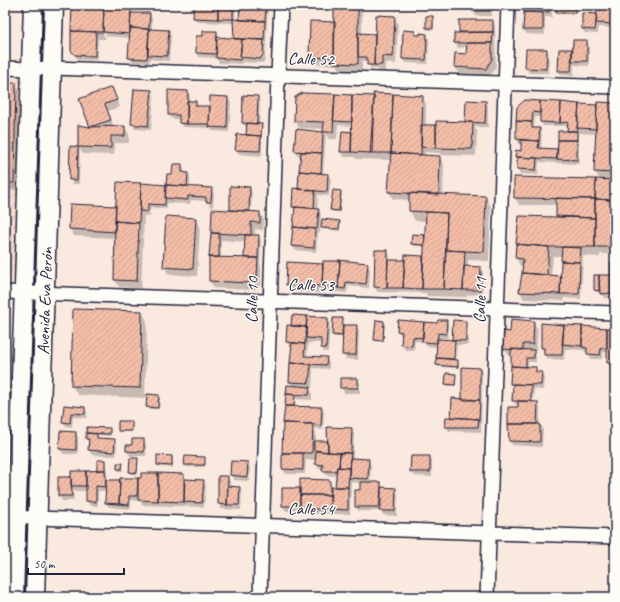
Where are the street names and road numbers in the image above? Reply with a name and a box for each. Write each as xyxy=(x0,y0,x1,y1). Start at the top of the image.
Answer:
street label: Calle 52 xyxy=(288,48,336,70)
street label: Avenida Eva Perón xyxy=(33,246,57,355)
street label: Calle 53 xyxy=(288,274,336,296)
street label: Calle 10 xyxy=(241,275,263,323)
street label: Calle 11 xyxy=(469,275,491,323)
street label: Calle 54 xyxy=(288,498,337,520)

